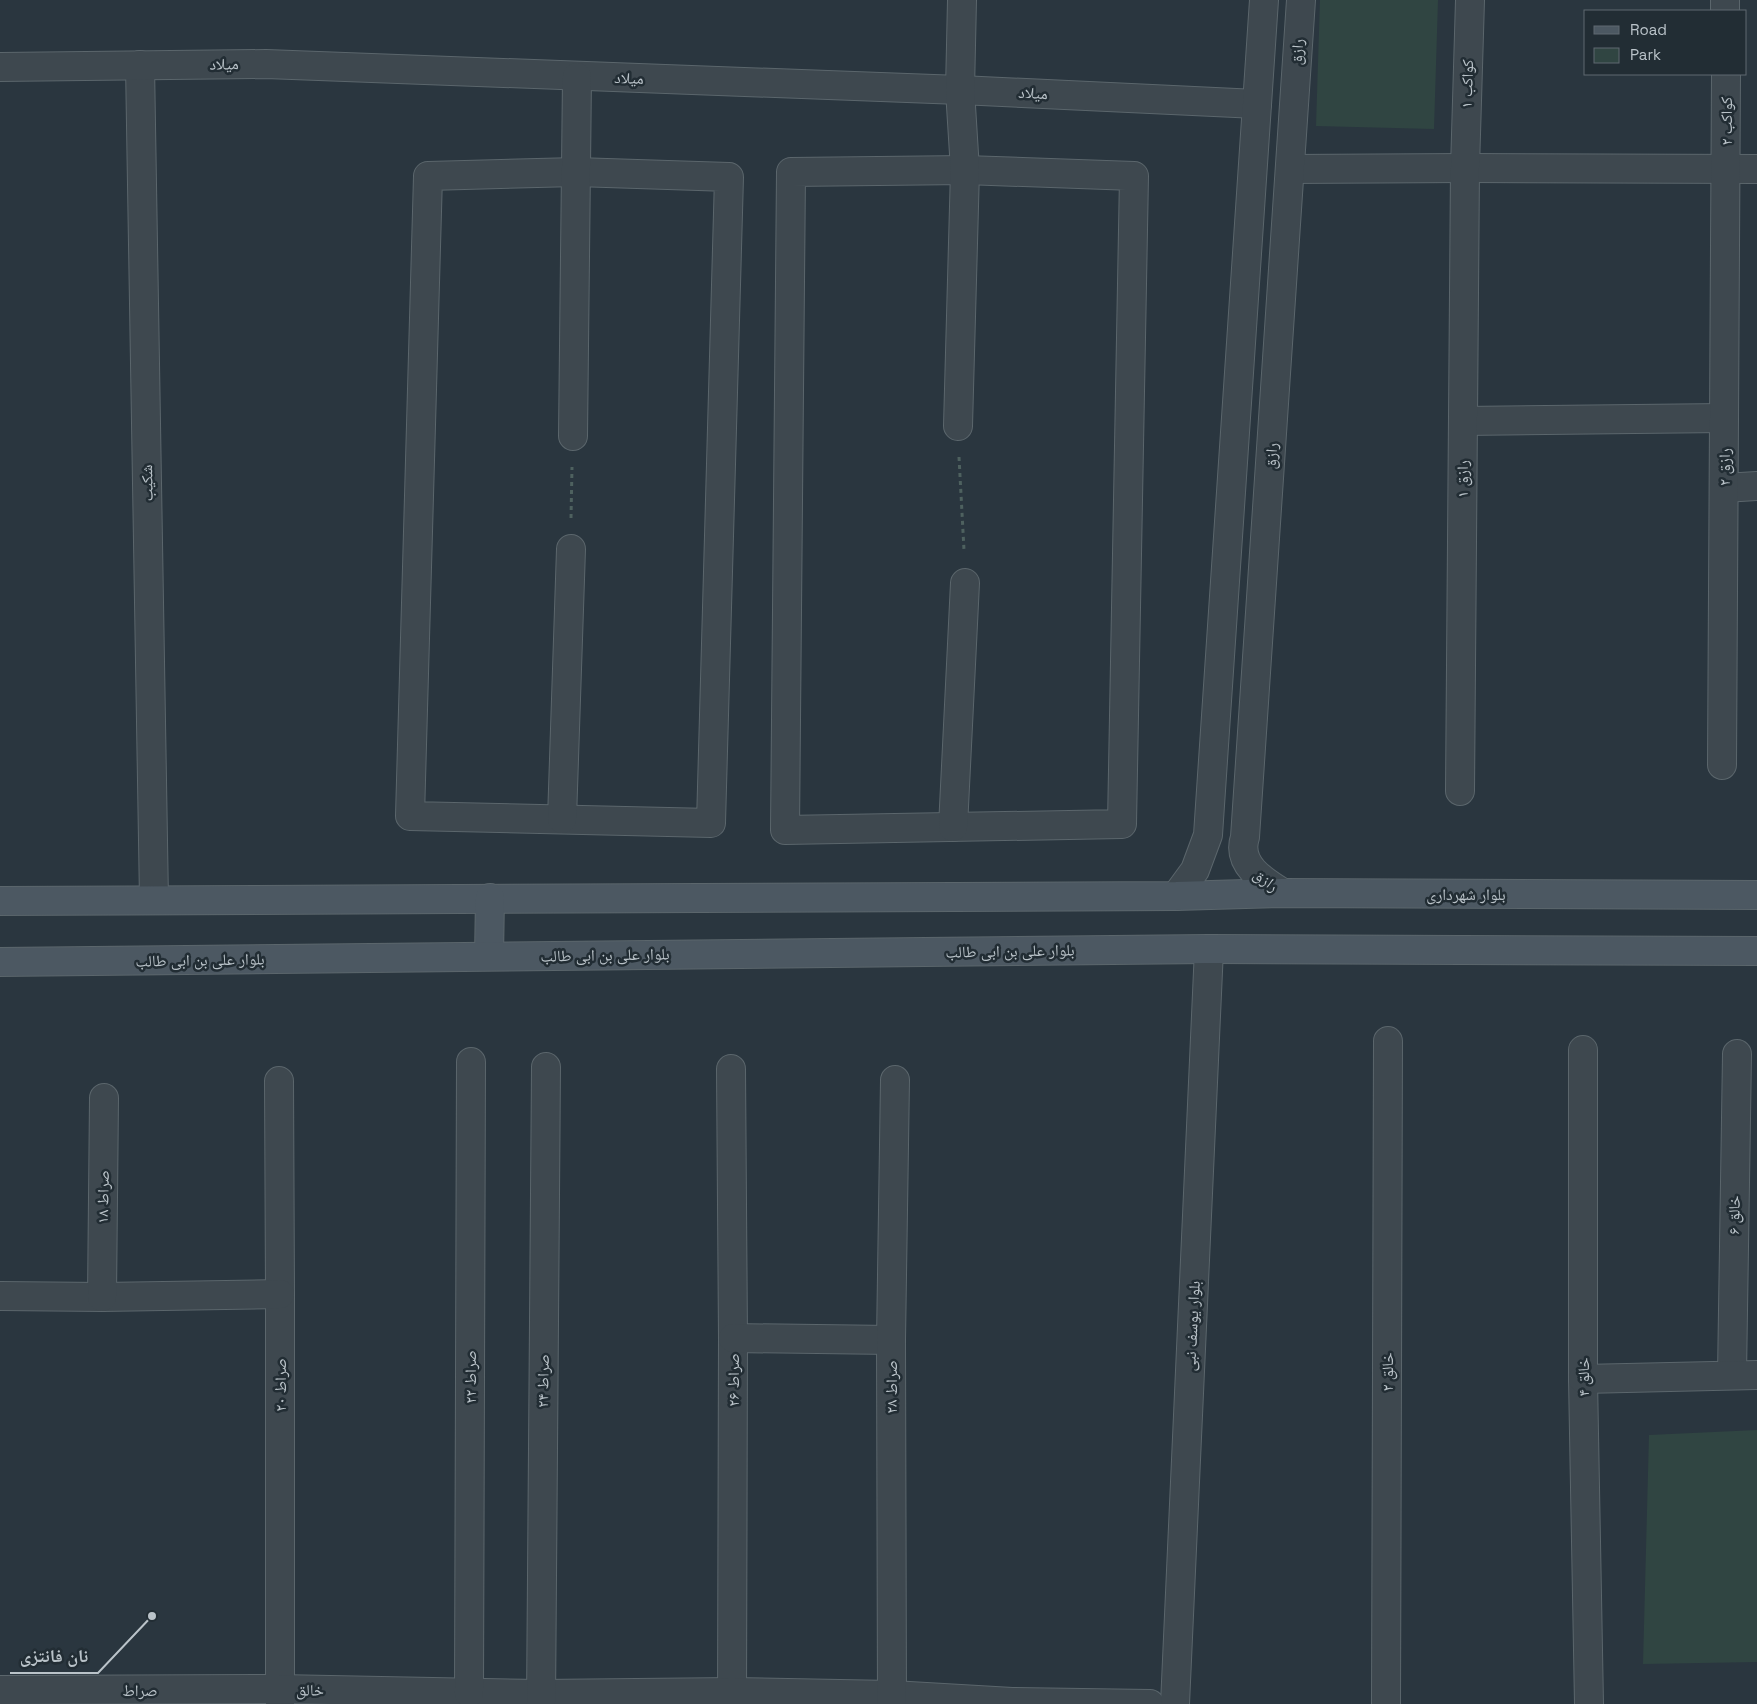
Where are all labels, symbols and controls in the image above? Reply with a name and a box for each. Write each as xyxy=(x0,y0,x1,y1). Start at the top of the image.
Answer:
legend xyxy=(1584,10,1747,75)
text: Road xyxy=(1630,20,1667,39)
street label: رازق xyxy=(1286,38,1308,66)
text: Park xyxy=(1630,45,1661,64)
street label: میلاد xyxy=(209,53,239,75)
street label: کواکب ۱ xyxy=(1456,59,1478,109)
street label: میلاد xyxy=(614,67,644,89)
street label: میلاد xyxy=(1018,82,1048,104)
street label: کواکب ۲ xyxy=(1716,96,1737,145)
street label: رازق xyxy=(1260,442,1282,470)
street label: رازق ۲ xyxy=(1714,448,1735,486)
street label: رازق ۱ xyxy=(1452,460,1473,498)
street label: شکیب xyxy=(136,464,158,502)
street label: رازق xyxy=(1249,864,1283,896)
street label: بلوار شهرداری xyxy=(1426,884,1506,905)
street label: بلوار علی بن ابی طالب xyxy=(945,939,1075,963)
street label: بلوار علی بن ابی طالب xyxy=(540,943,670,967)
street label: بلوار علی بن ابی طالب xyxy=(135,948,265,972)
street label: صراط ۱۸ xyxy=(92,1170,114,1224)
street label: خالق ۶ xyxy=(1723,1195,1745,1235)
street label: بلوار یوسف نبی xyxy=(1179,1280,1205,1372)
street label: صراط ۲۲ xyxy=(460,1350,481,1404)
street label: خالق ۲ xyxy=(1377,1352,1398,1392)
street label: صراط ۲۶ xyxy=(723,1353,744,1407)
street label: صراط ۲۴ xyxy=(532,1354,554,1408)
street label: خالق ۴ xyxy=(1573,1357,1594,1397)
street label: صراط ۲۰ xyxy=(270,1358,291,1412)
street label: صراط ۲۸ xyxy=(881,1360,902,1414)
callout: نان فانتزی xyxy=(10,1640,98,1673)
text: نان فانتزی xyxy=(20,1644,88,1667)
street label: خالق xyxy=(296,1679,324,1701)
street label: صراط xyxy=(122,1680,158,1701)

